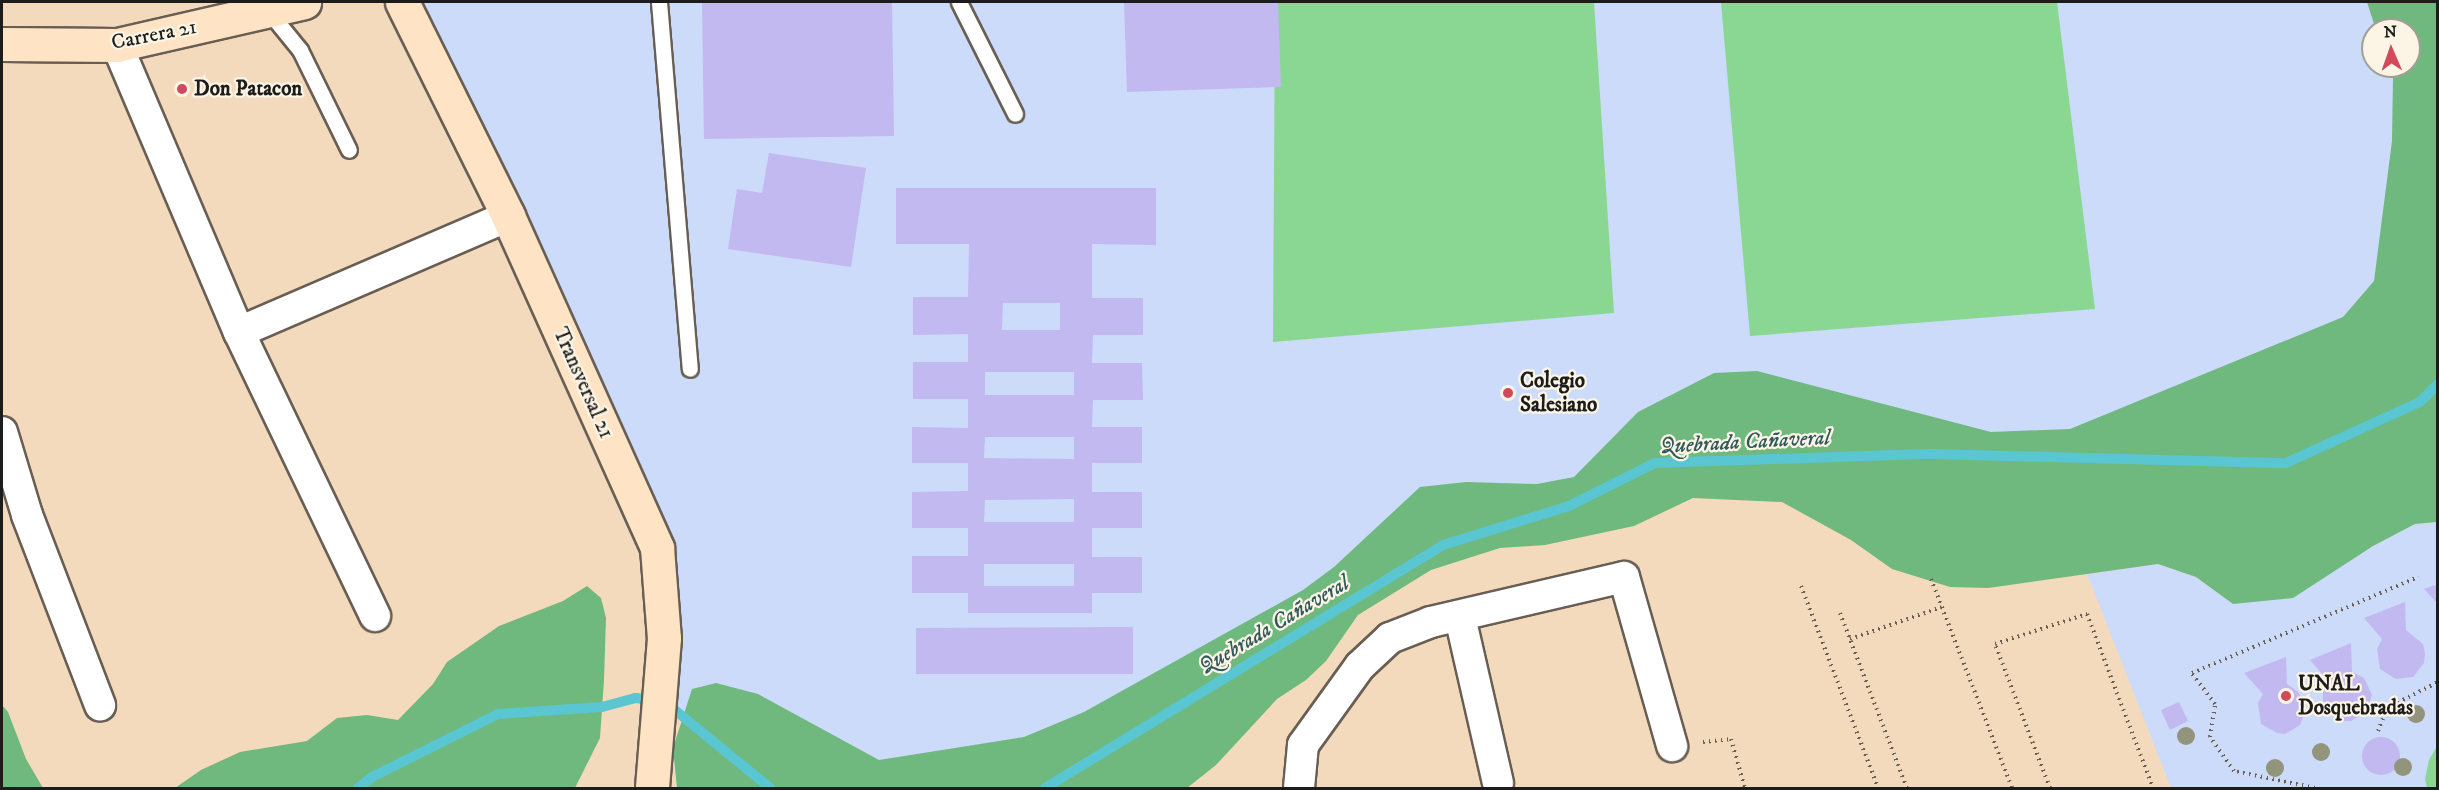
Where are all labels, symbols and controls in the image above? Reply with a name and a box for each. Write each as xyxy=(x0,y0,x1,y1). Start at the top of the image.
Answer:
street label: Carrera 21 xyxy=(109,14,199,56)
north arrow xyxy=(2361,18,2421,78)
text: N xyxy=(2384,22,2397,42)
place label: Don Patacon xyxy=(194,76,302,102)
marker: Don Patacon xyxy=(175,82,189,96)
street label: Transversal 21 xyxy=(547,324,619,442)
place label: Colegio Salesiano xyxy=(1520,368,1597,418)
marker: Colegio Salesiano xyxy=(1501,386,1515,400)
water label: Quebrada Cañaveral xyxy=(1659,424,1831,460)
water label: Quebrada Cañaveral xyxy=(1194,570,1354,680)
place label: UNAL Dosquebradas xyxy=(2298,671,2413,721)
marker: UNAL Dosquebradas xyxy=(2279,689,2293,703)

